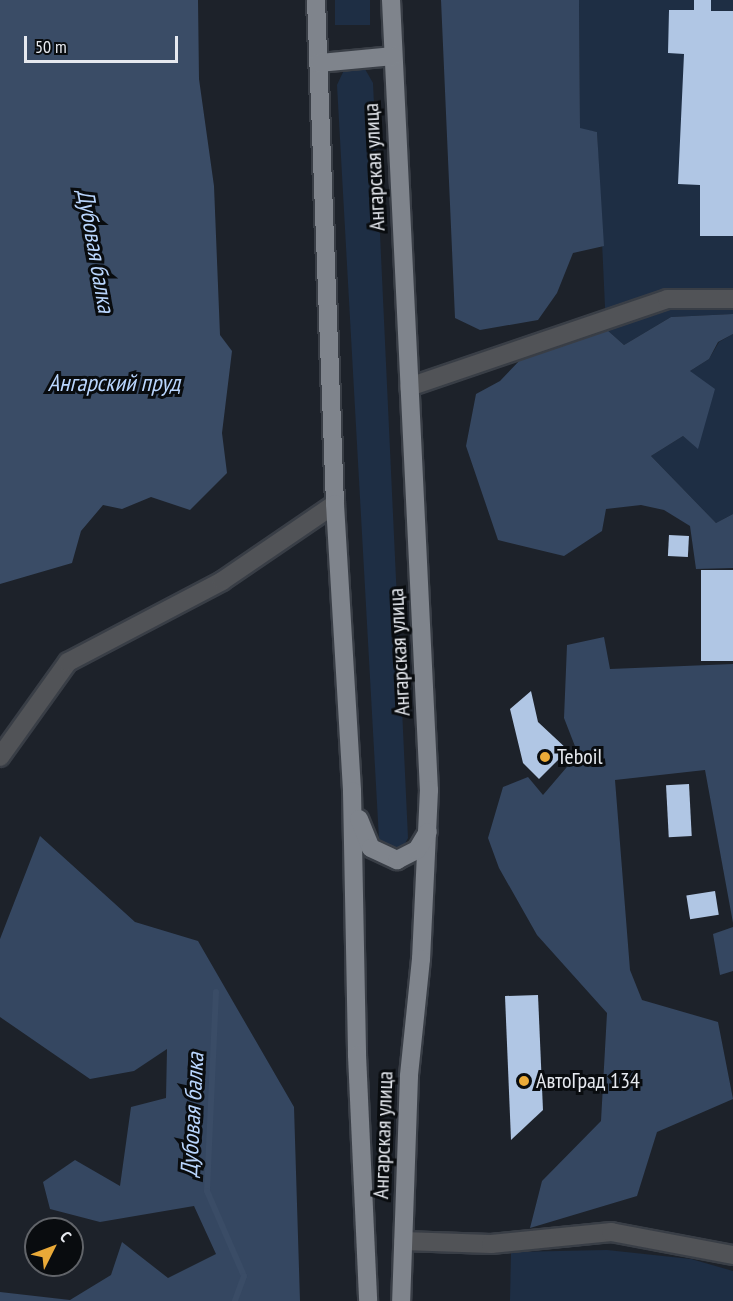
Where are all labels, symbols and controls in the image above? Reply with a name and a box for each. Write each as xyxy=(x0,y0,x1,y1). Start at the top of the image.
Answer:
scale bar xyxy=(27,24,182,62)
text: 50 m xyxy=(35,35,67,58)
street label: Ангарская улица xyxy=(357,102,391,232)
water label: Дубовая балка xyxy=(71,187,121,315)
water label: Ангарский пруд xyxy=(48,369,180,397)
street label: Ангарская улица xyxy=(382,587,416,717)
place label: Teboil xyxy=(557,744,603,770)
marker: Teboil xyxy=(538,750,552,764)
water label: Дубовая балка xyxy=(174,1052,210,1178)
place label: АвтоГрад 134 xyxy=(536,1068,640,1094)
street label: Ангарская улица xyxy=(368,1070,398,1200)
marker: АвтоГрад 134 xyxy=(517,1074,531,1088)
north arrow xyxy=(24,1217,84,1277)
text: С xyxy=(56,1227,76,1246)

